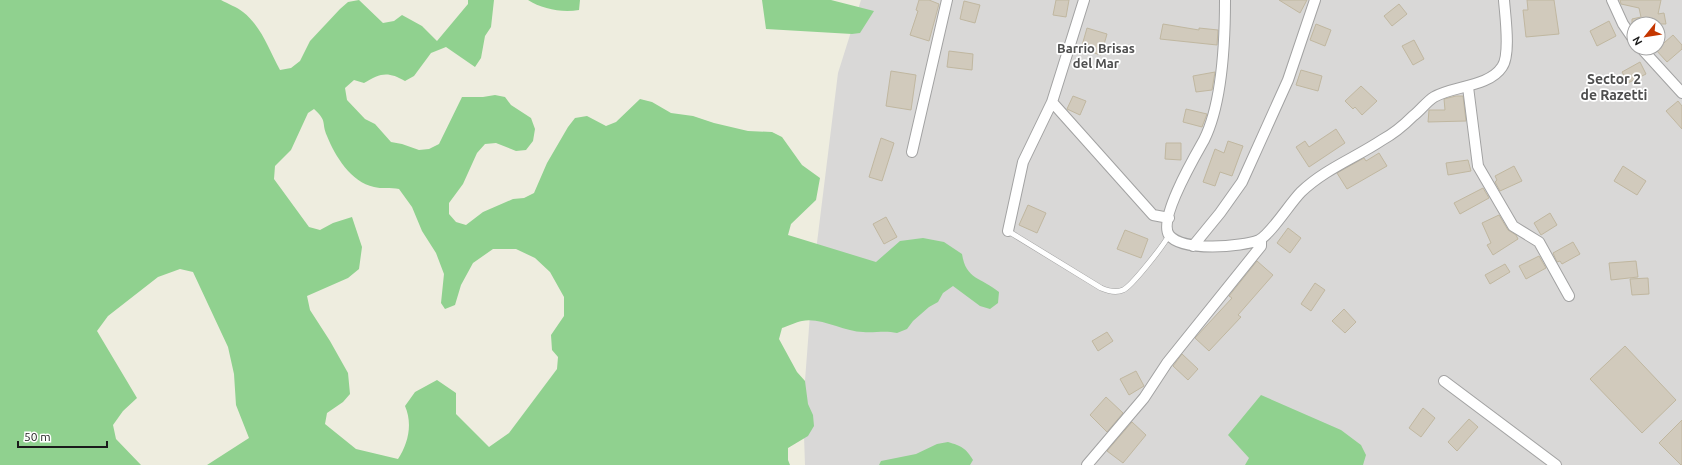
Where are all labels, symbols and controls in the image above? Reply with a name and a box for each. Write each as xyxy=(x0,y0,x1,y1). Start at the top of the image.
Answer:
north arrow xyxy=(1626,16,1666,56)
text: N xyxy=(1630,34,1645,48)
district label: Barrio Brisas del Mar xyxy=(1057,41,1135,70)
district label: Sector 2 de Razetti xyxy=(1581,71,1648,103)
scale bar xyxy=(18,423,107,449)
text: 50 m xyxy=(24,430,51,443)

